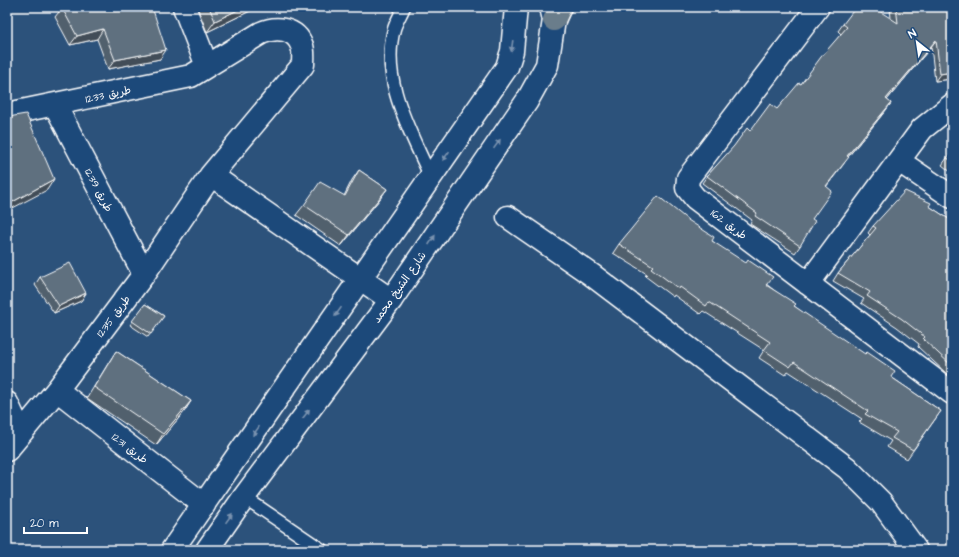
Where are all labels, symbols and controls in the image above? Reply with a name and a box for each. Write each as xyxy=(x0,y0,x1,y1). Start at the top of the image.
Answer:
north arrow xyxy=(897,22,937,62)
text: N xyxy=(906,26,919,42)
one-way arrow xyxy=(509,40,515,52)
street label: طريق 1233 xyxy=(84,82,132,107)
one-way arrow xyxy=(493,139,501,150)
one-way arrow xyxy=(442,151,450,161)
street label: طريق 1239 xyxy=(81,166,116,215)
street label: طريق 162 xyxy=(707,206,750,243)
one-way arrow xyxy=(428,235,436,245)
street label: شارع الشيخ محمد xyxy=(369,249,430,327)
street label: طريق 1235 xyxy=(93,292,134,340)
one-way arrow xyxy=(334,307,342,318)
one-way arrow xyxy=(302,408,311,419)
one-way arrow xyxy=(252,425,260,436)
street label: طريق 1231 xyxy=(108,429,151,467)
scale bar xyxy=(24,509,87,535)
one-way arrow xyxy=(225,513,233,523)
text: 20 m xyxy=(30,515,59,532)

